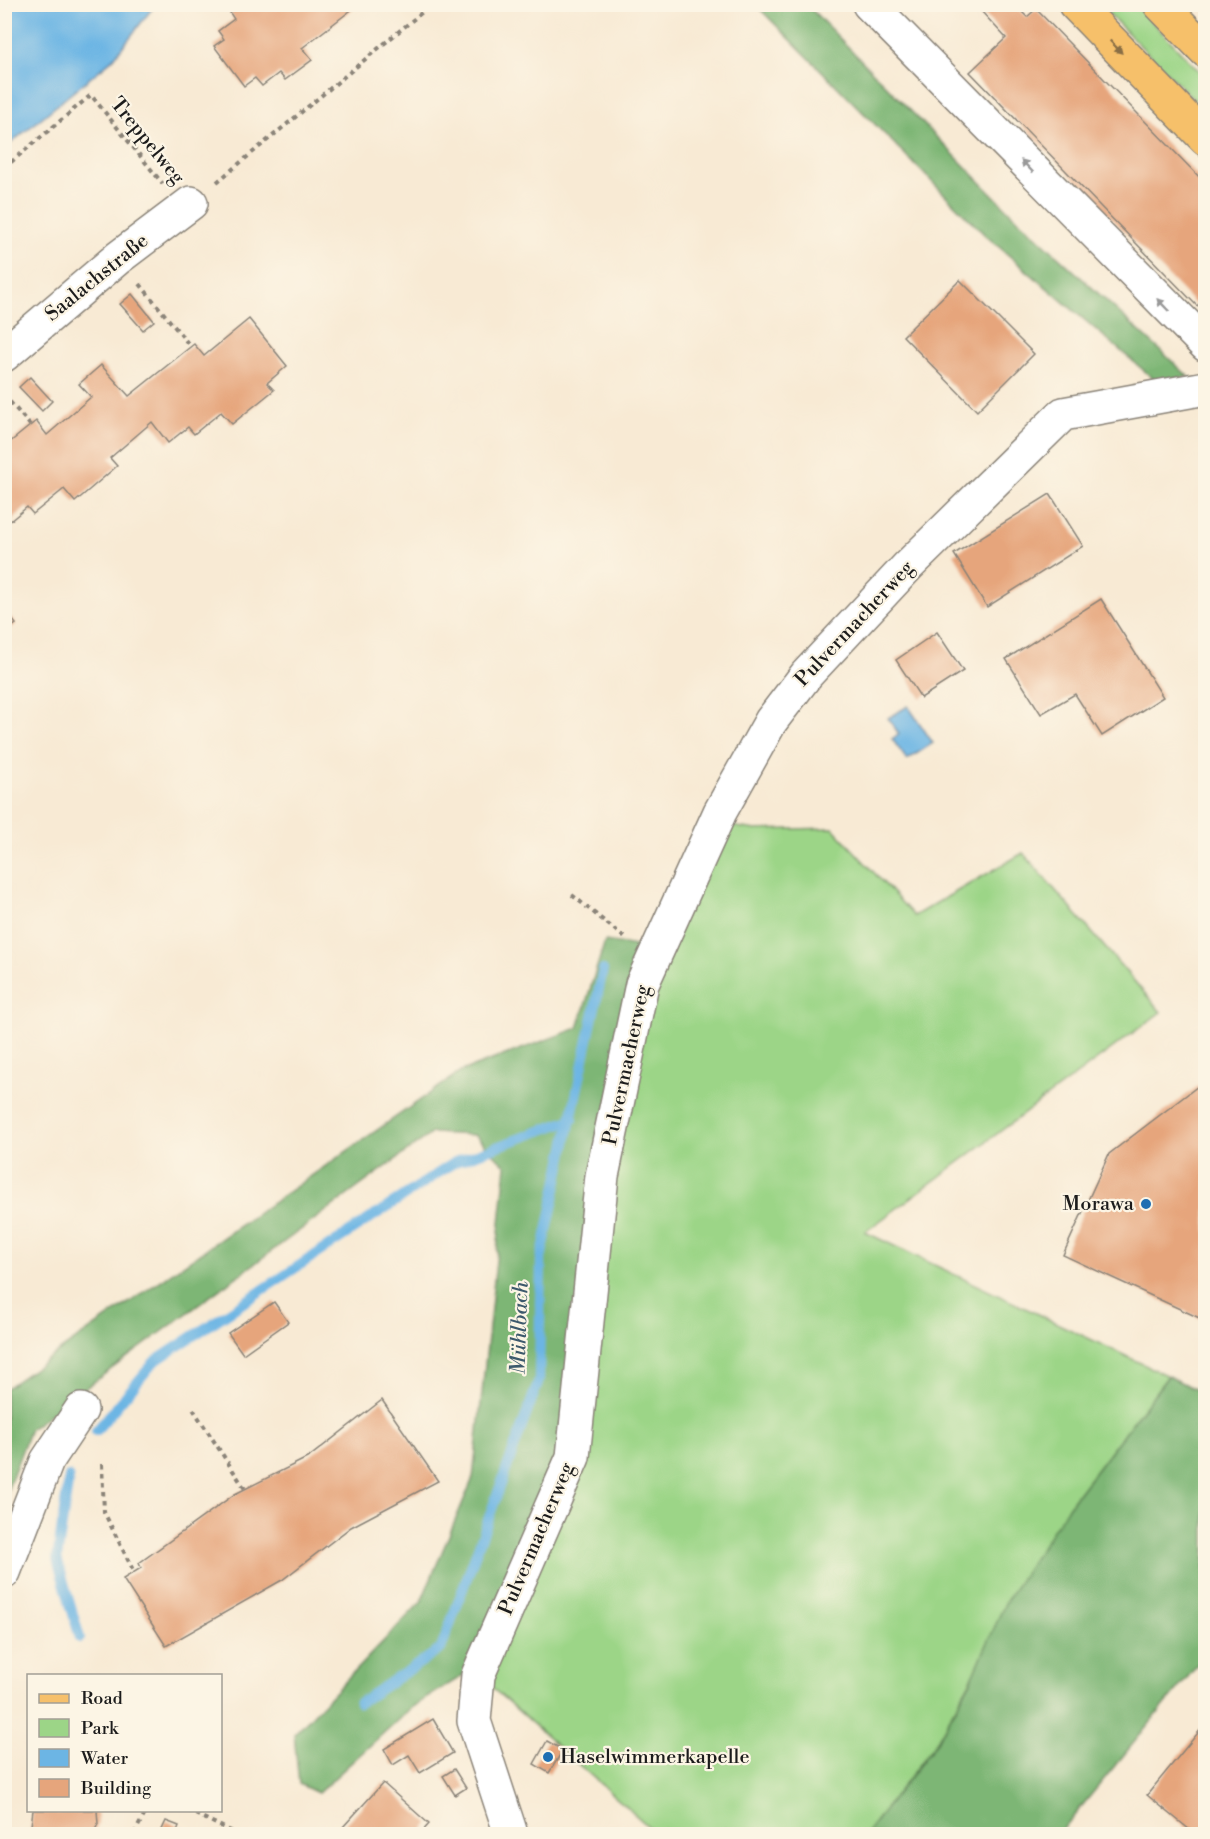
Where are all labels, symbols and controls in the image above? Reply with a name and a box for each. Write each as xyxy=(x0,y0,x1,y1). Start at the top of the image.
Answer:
one-way arrow xyxy=(1109,39,1123,54)
street label: Treppelweg xyxy=(104,92,190,190)
one-way arrow xyxy=(1020,159,1034,173)
street label: Saalachstraße xyxy=(40,229,154,327)
one-way arrow xyxy=(1157,298,1171,312)
street label: Pulvermacherweg xyxy=(790,555,920,692)
street label: Pulvermacherweg xyxy=(598,982,656,1147)
place label: Morawa xyxy=(1062,1192,1135,1217)
marker: Morawa xyxy=(1139,1197,1153,1211)
water label: Mühlbach xyxy=(505,1281,535,1375)
street label: Pulvermacherweg xyxy=(494,1458,581,1619)
legend xyxy=(27,1674,222,1812)
text: Road xyxy=(81,1687,124,1710)
text: Park xyxy=(81,1717,120,1740)
place label: Haselwimmerkapelle xyxy=(560,1745,750,1770)
text: Water xyxy=(80,1747,129,1770)
marker: Haselwimmerkapelle xyxy=(541,1750,555,1764)
text: Building xyxy=(80,1777,152,1800)

